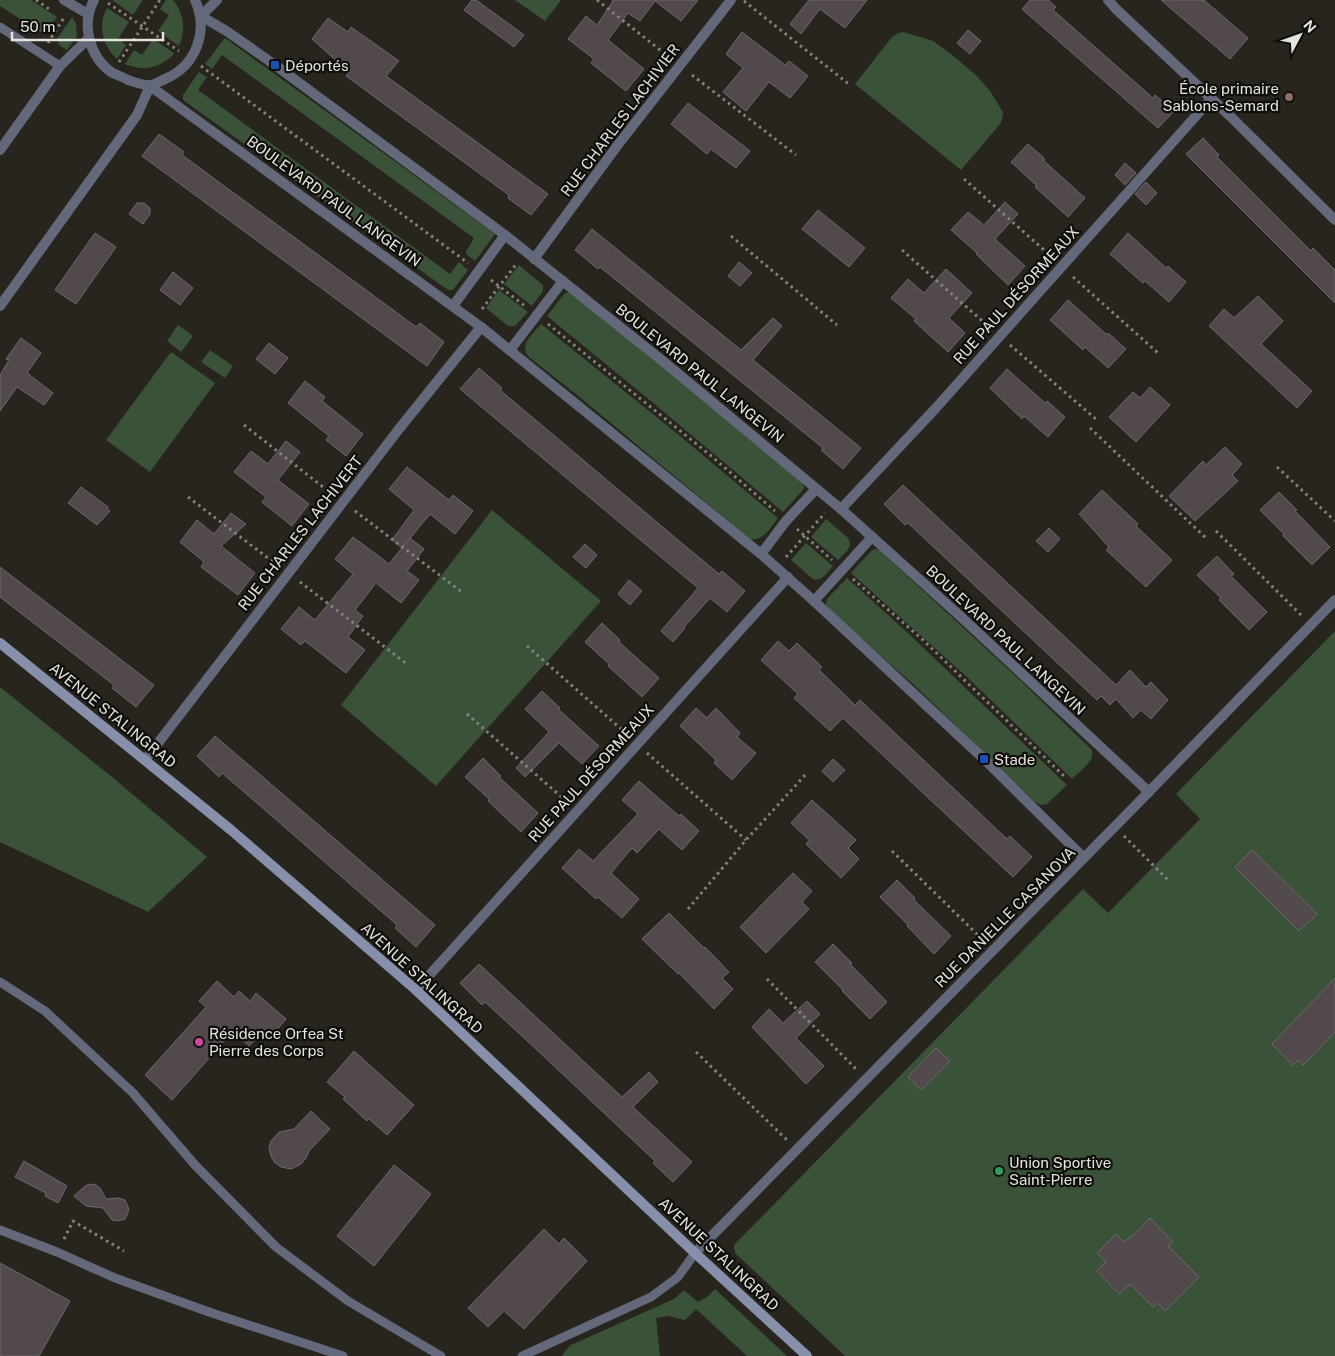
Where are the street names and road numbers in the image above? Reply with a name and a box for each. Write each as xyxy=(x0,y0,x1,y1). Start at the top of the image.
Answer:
street label: RUE CHARLES LACHIVIER xyxy=(557,40,683,200)
street label: BOULEVARD PAUL LANGEVIN xyxy=(244,132,424,270)
street label: RUE PAUL DÉSORMEAUX xyxy=(950,223,1082,367)
street label: BOULEVARD PAUL LANGEVIN xyxy=(613,300,787,446)
street label: RUE CHARLES LACHIVERT xyxy=(234,452,366,614)
street label: BOULEVARD PAUL LANGEVIN xyxy=(923,562,1089,718)
street label: AVENUE STALINGRAD xyxy=(46,659,180,771)
street label: RUE PAUL DÉSORMEAUX xyxy=(525,701,657,845)
street label: RUE DANIELLE CASANOVA xyxy=(931,843,1079,991)
street label: AVENUE STALINGRAD xyxy=(358,919,486,1037)
street label: AVENUE STALINGRAD xyxy=(656,1194,782,1314)

